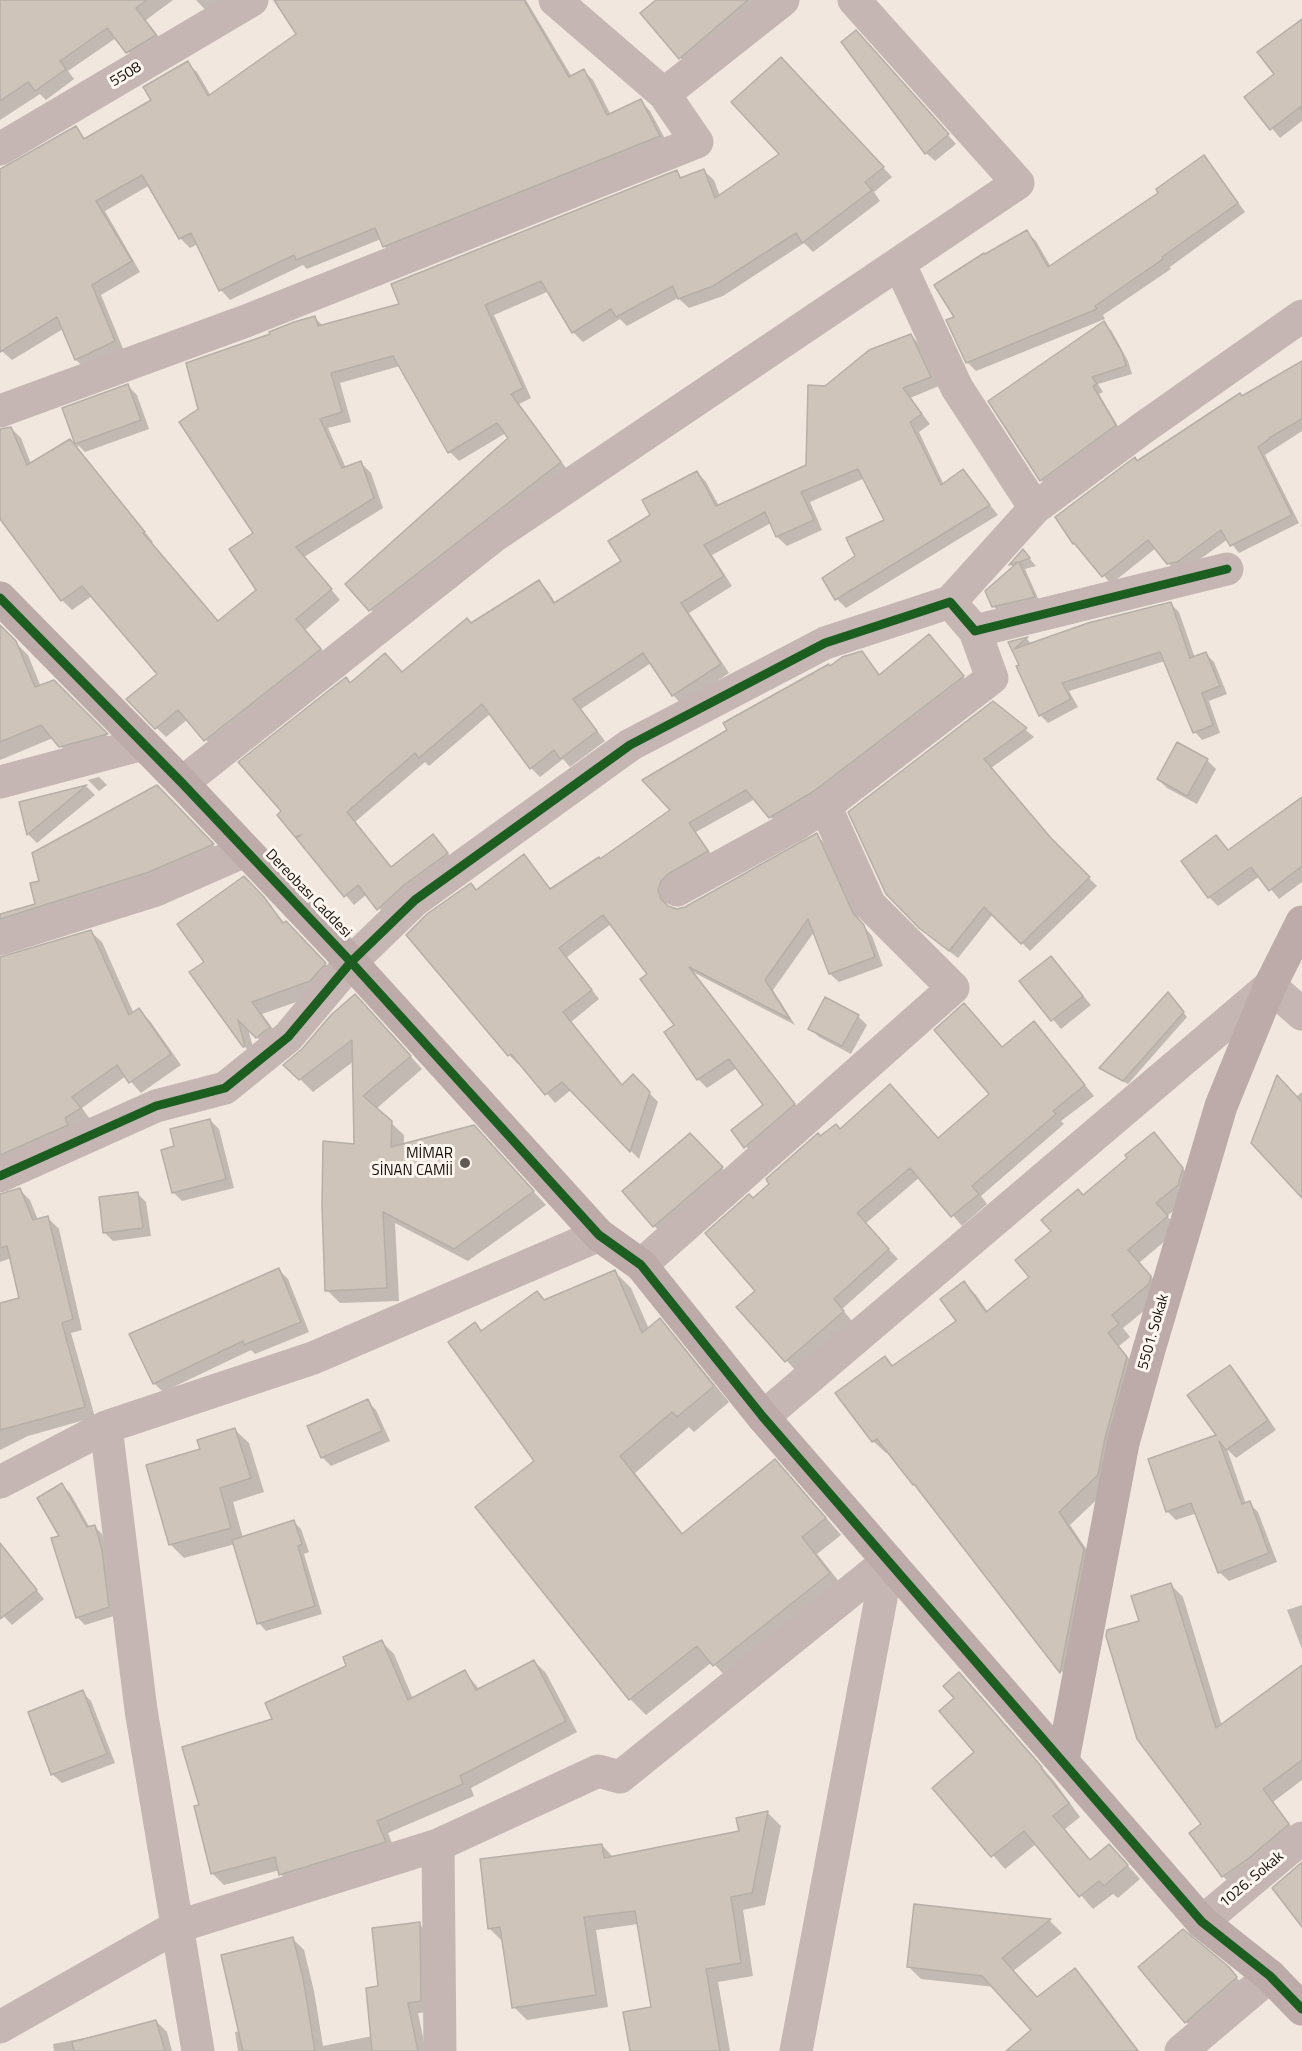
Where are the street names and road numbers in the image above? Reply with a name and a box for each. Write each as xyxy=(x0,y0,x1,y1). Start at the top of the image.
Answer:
street label: 5508 xyxy=(107,59,145,91)
street label: Dereobası Caddesi xyxy=(261,846,355,942)
street label: 5501. Sokak xyxy=(1135,1292,1173,1372)
street label: 1026. Sokak xyxy=(1216,1848,1288,1912)

